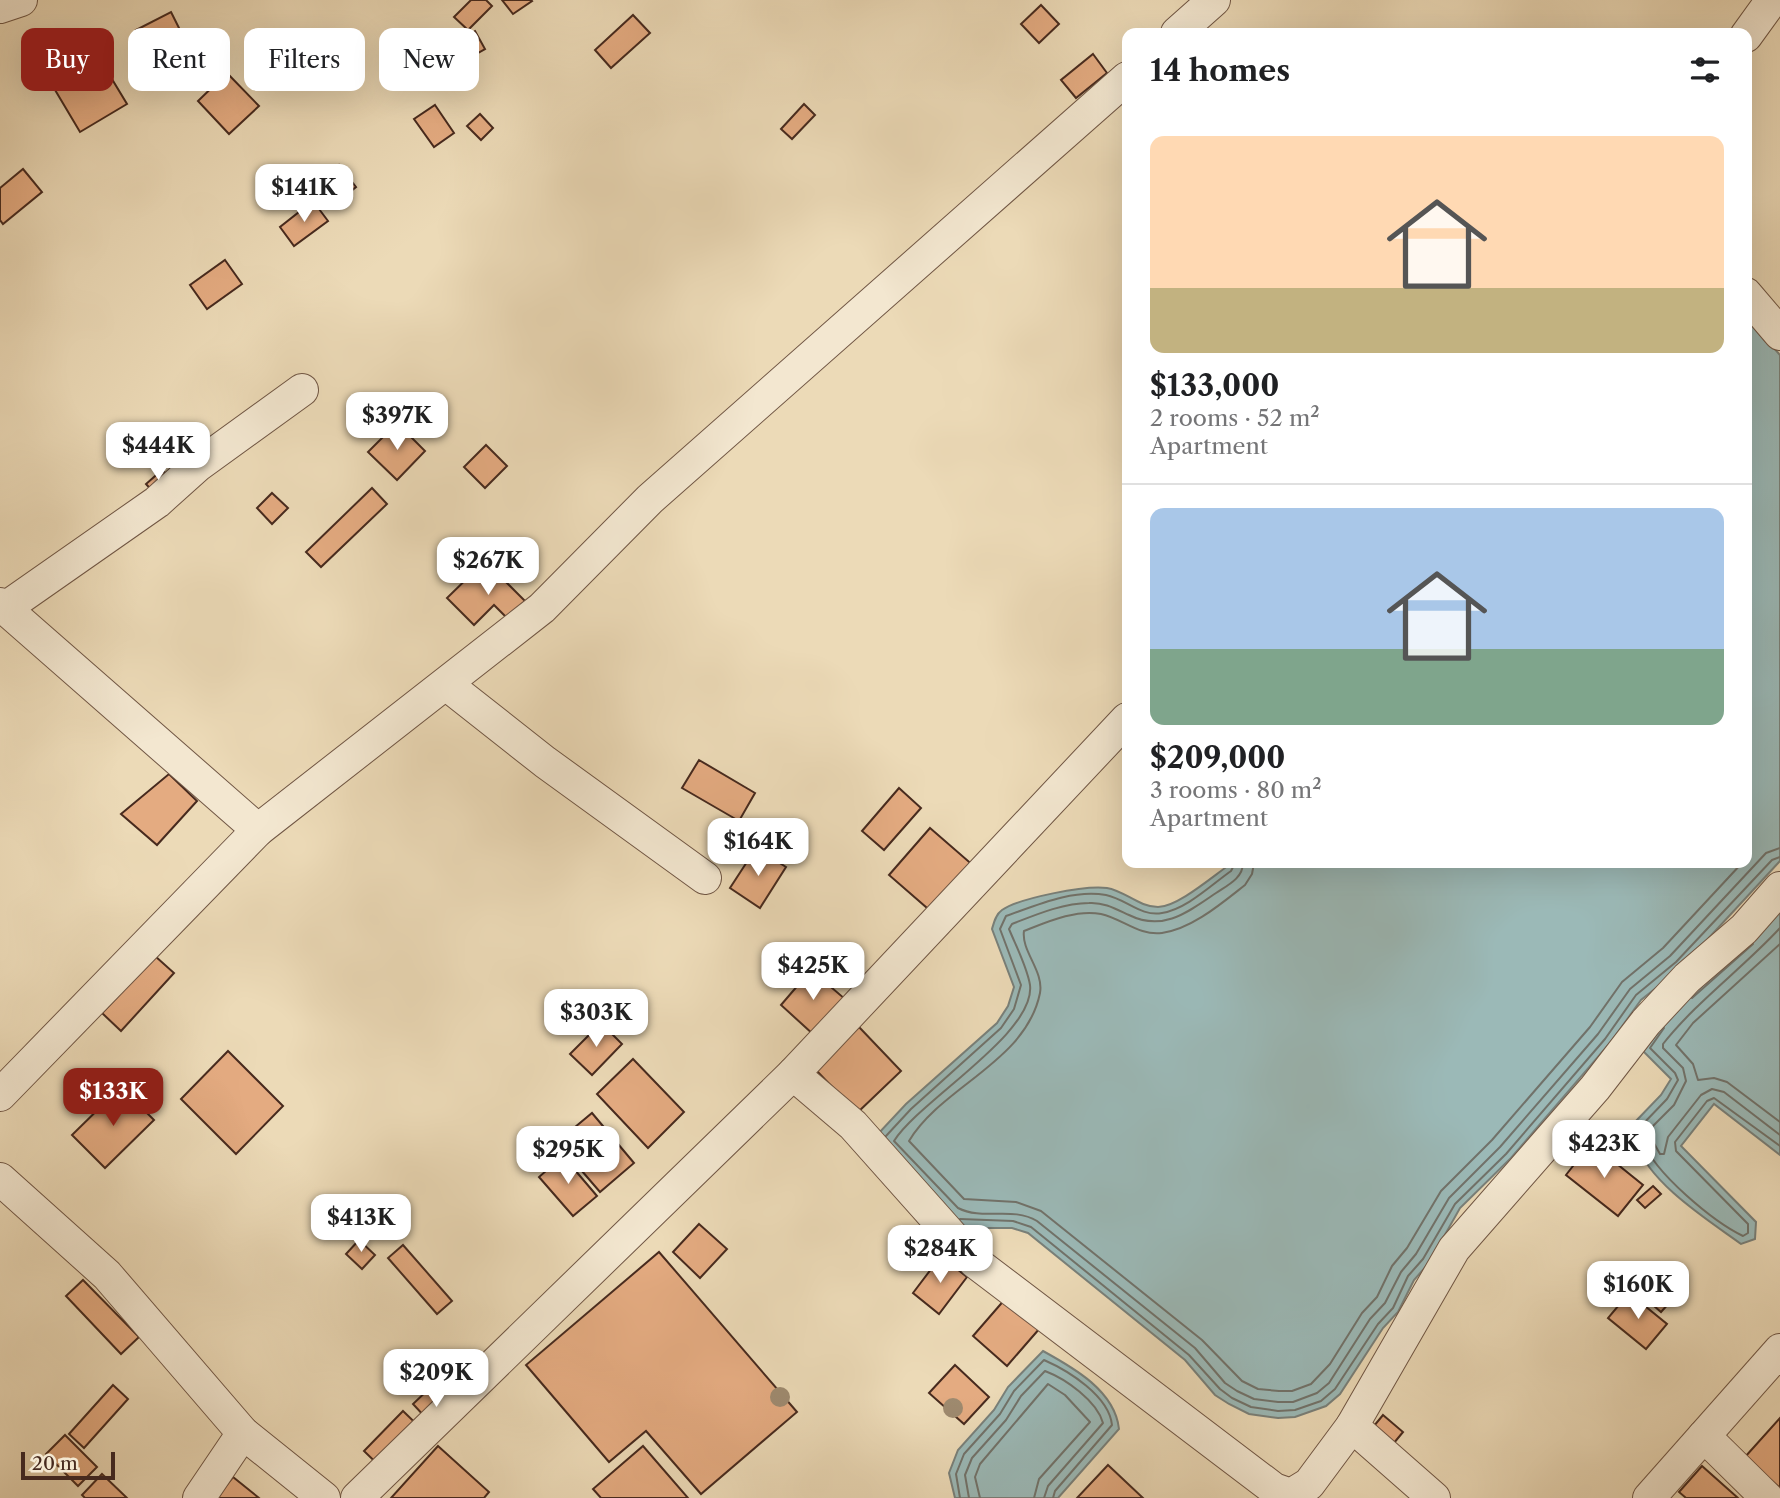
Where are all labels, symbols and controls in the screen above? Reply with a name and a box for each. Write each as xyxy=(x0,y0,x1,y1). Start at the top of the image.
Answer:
chip: Buy xyxy=(21,28,114,91)
chip: Rent xyxy=(128,28,230,91)
chip: Filters xyxy=(244,28,365,91)
chip: New xyxy=(379,28,479,91)
icon: filters xyxy=(1686,51,1724,89)
text: 14 homes xyxy=(1150,52,1290,89)
pin: $141K xyxy=(255,164,353,224)
text: $141K xyxy=(271,173,337,201)
icon: home xyxy=(1374,181,1500,307)
text: $133,000 xyxy=(1150,367,1279,404)
pin: $397K xyxy=(348,392,446,452)
text: $397K xyxy=(362,401,432,429)
text: 2 rooms · 52 m² xyxy=(1150,404,1320,432)
pin: $444K xyxy=(109,422,207,482)
text: $444K xyxy=(122,431,194,459)
text: Apartment xyxy=(1150,432,1268,460)
pin: $267K xyxy=(439,538,537,597)
text: $267K xyxy=(453,546,523,574)
icon: home xyxy=(1374,553,1500,679)
text: $209,000 xyxy=(1150,739,1285,776)
text: 3 rooms · 80 m² xyxy=(1150,776,1322,804)
text: Apartment xyxy=(1150,804,1268,832)
pin: $164K xyxy=(709,818,807,878)
text: $164K xyxy=(724,827,792,855)
pin: $425K xyxy=(764,942,862,1002)
text: $425K xyxy=(777,951,849,979)
pin: $303K xyxy=(547,990,645,1049)
text: $303K xyxy=(560,998,632,1026)
pin: $133K xyxy=(64,1068,162,1128)
text: $133K xyxy=(79,1077,147,1105)
pin: $423K xyxy=(1555,1120,1653,1180)
pin: $295K xyxy=(519,1126,617,1186)
text: $423K xyxy=(1568,1129,1640,1157)
text: $295K xyxy=(532,1135,604,1163)
pin: $413K xyxy=(312,1194,410,1254)
text: $413K xyxy=(327,1203,395,1231)
pin: $284K xyxy=(891,1226,989,1285)
text: $284K xyxy=(904,1234,976,1262)
pin: $160K xyxy=(1589,1262,1687,1321)
text: $160K xyxy=(1603,1270,1673,1298)
pin: $209K xyxy=(387,1350,485,1409)
text: $209K xyxy=(399,1358,473,1386)
scale bar xyxy=(21,1449,116,1481)
text: 20 m xyxy=(32,1452,78,1475)

